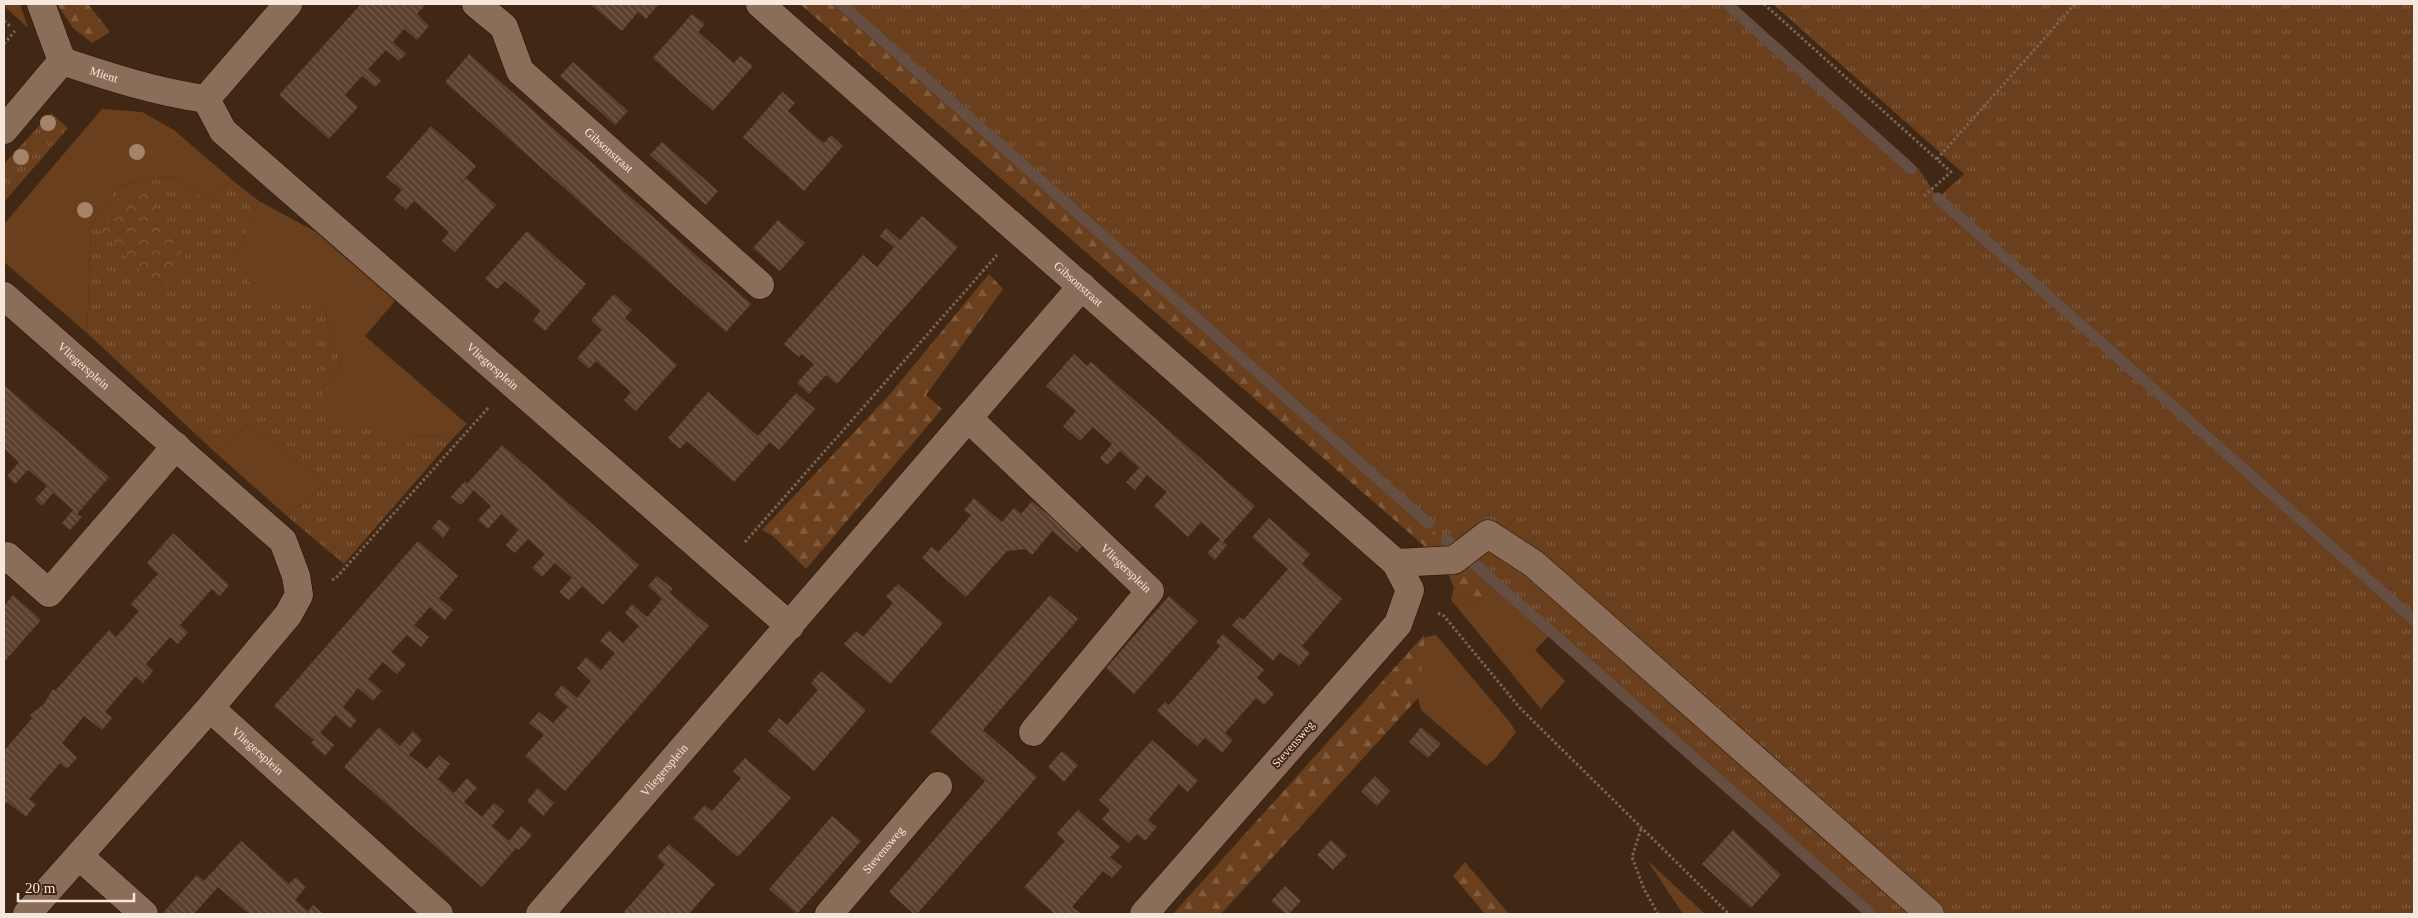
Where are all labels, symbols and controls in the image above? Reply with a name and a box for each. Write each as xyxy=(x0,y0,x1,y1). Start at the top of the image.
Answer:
street label: Mient xyxy=(88,64,120,86)
street label: Gibsonstraat xyxy=(581,125,637,176)
street label: Gibsonstraat xyxy=(1051,259,1106,310)
street label: Vliegersplein xyxy=(55,339,113,393)
street label: Vliegersplein xyxy=(464,340,521,393)
street label: Vliegersplein xyxy=(1098,541,1154,596)
street label: Stevensweg xyxy=(1269,718,1317,770)
street label: Vliegersplein xyxy=(229,724,286,778)
street label: Vliegersplein xyxy=(638,741,691,799)
street label: Stevensweg xyxy=(860,824,907,876)
scale bar xyxy=(18,870,134,902)
text: 20 m xyxy=(25,880,56,896)

